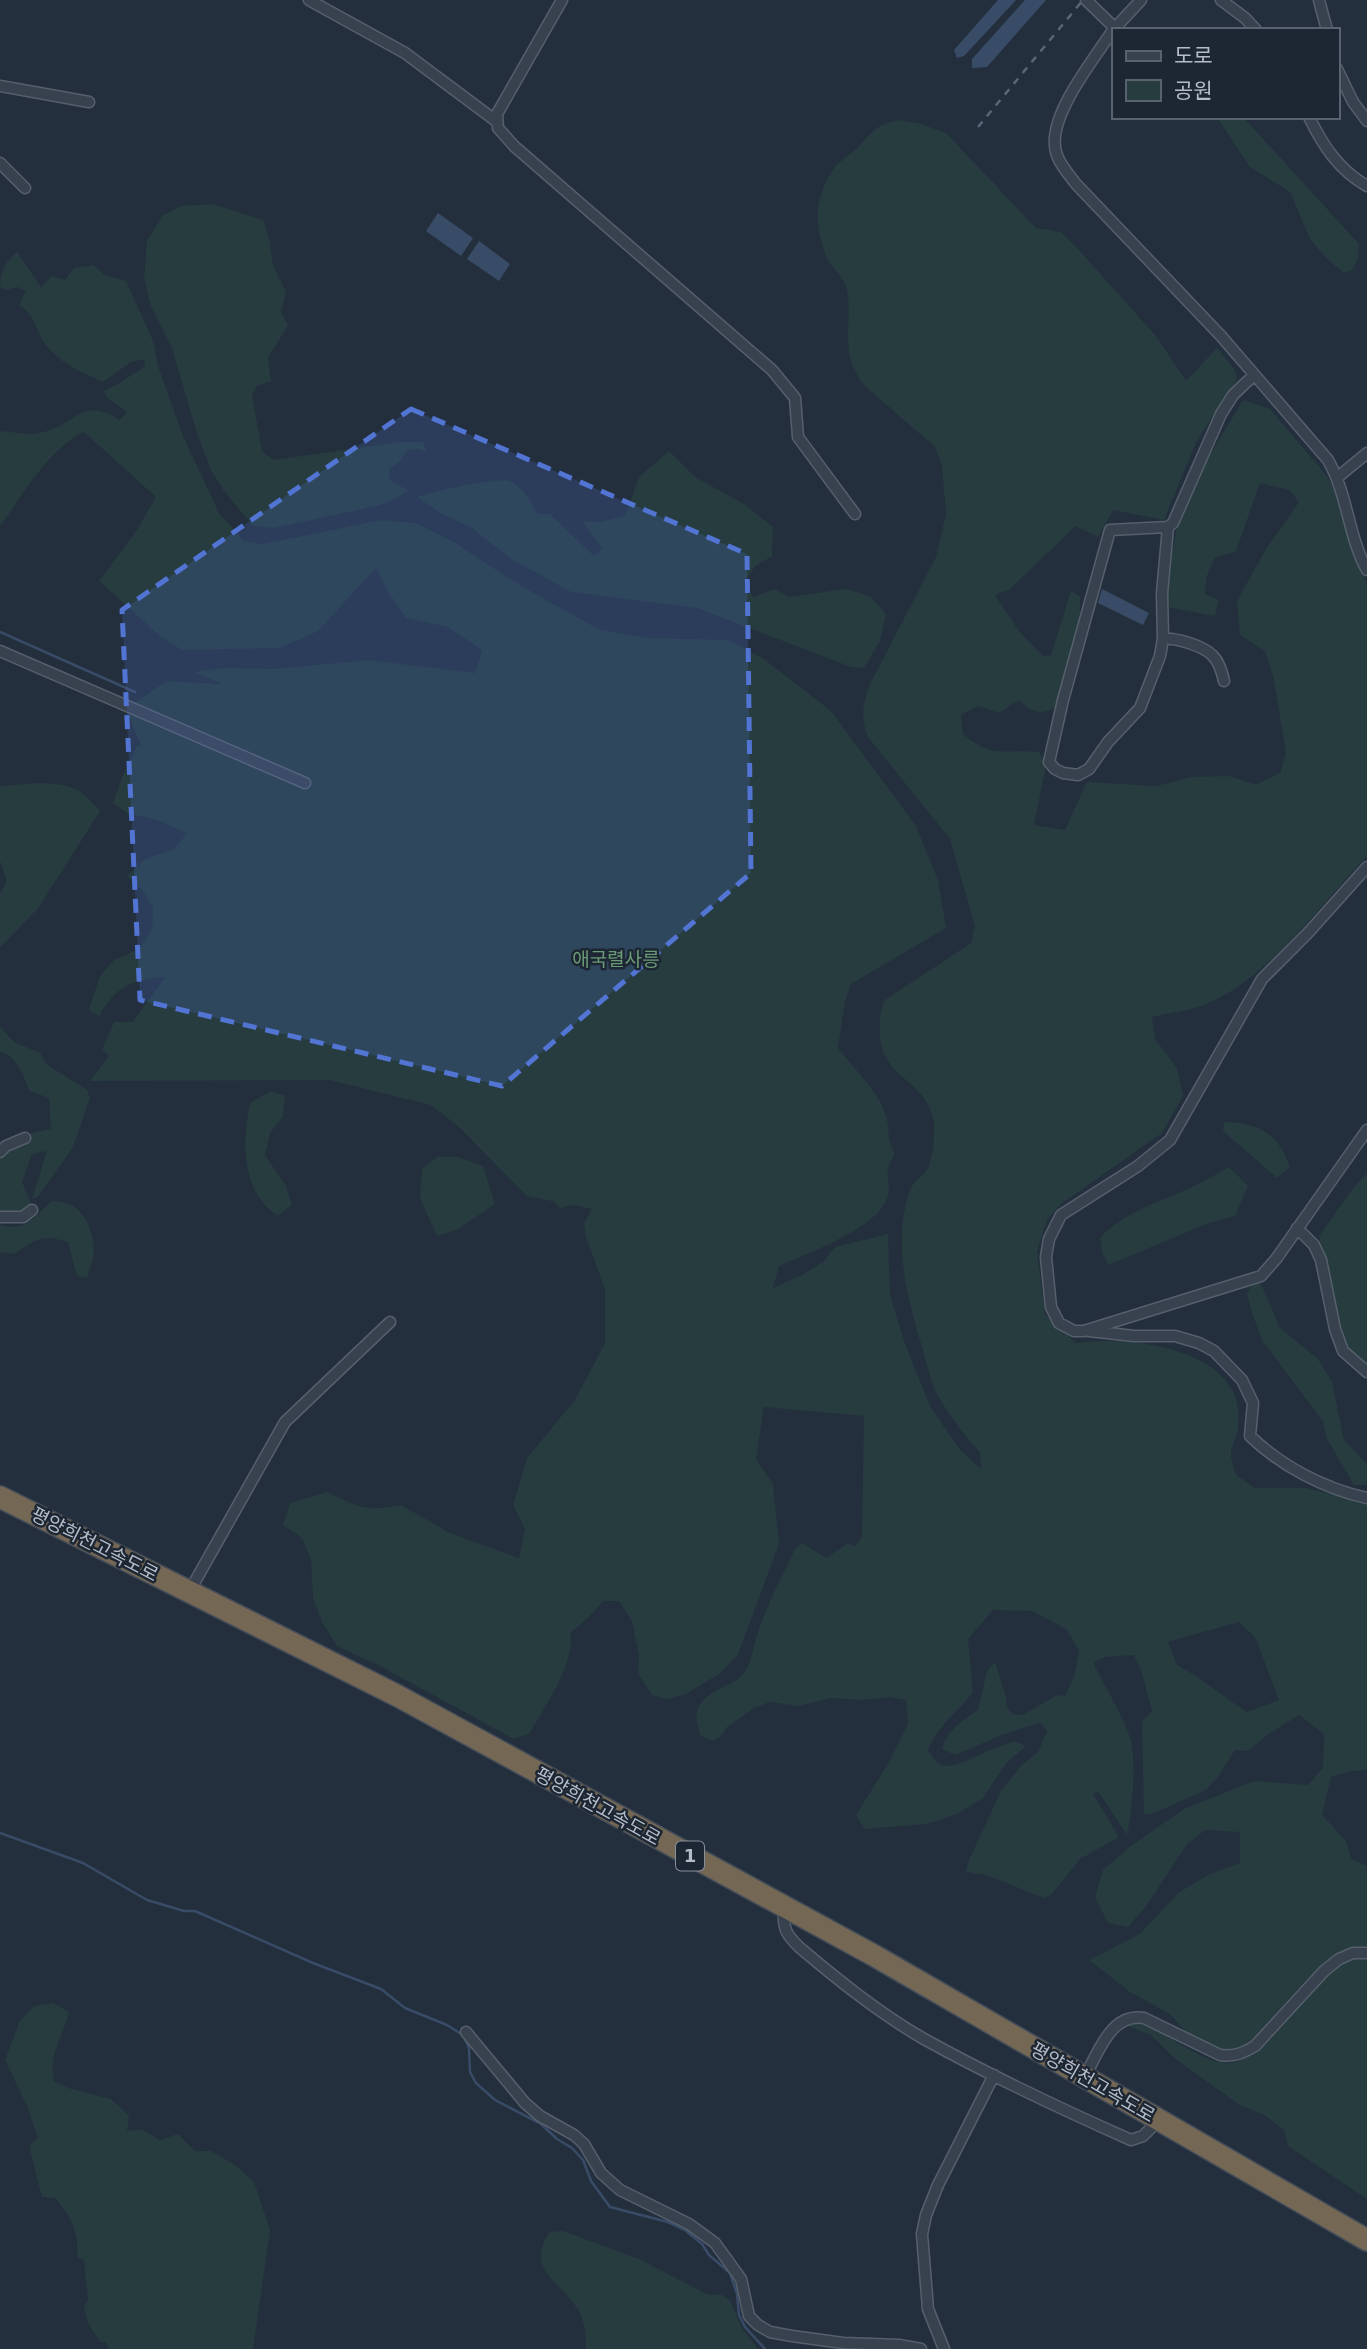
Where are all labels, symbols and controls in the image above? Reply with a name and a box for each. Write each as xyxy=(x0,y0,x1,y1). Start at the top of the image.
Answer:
legend xyxy=(1112,28,1339,119)
text: 도로 xyxy=(1174,44,1213,68)
text: 공원 xyxy=(1174,79,1213,103)
park label: 애국렬사릉 xyxy=(572,948,660,970)
street label: 평양희천고속도로 xyxy=(28,1502,162,1586)
street label: 평양희천고속도로 xyxy=(532,1762,664,1850)
road number: 1 xyxy=(676,1842,704,1870)
street label: 평양희천고속도로 xyxy=(1027,2038,1159,2126)

